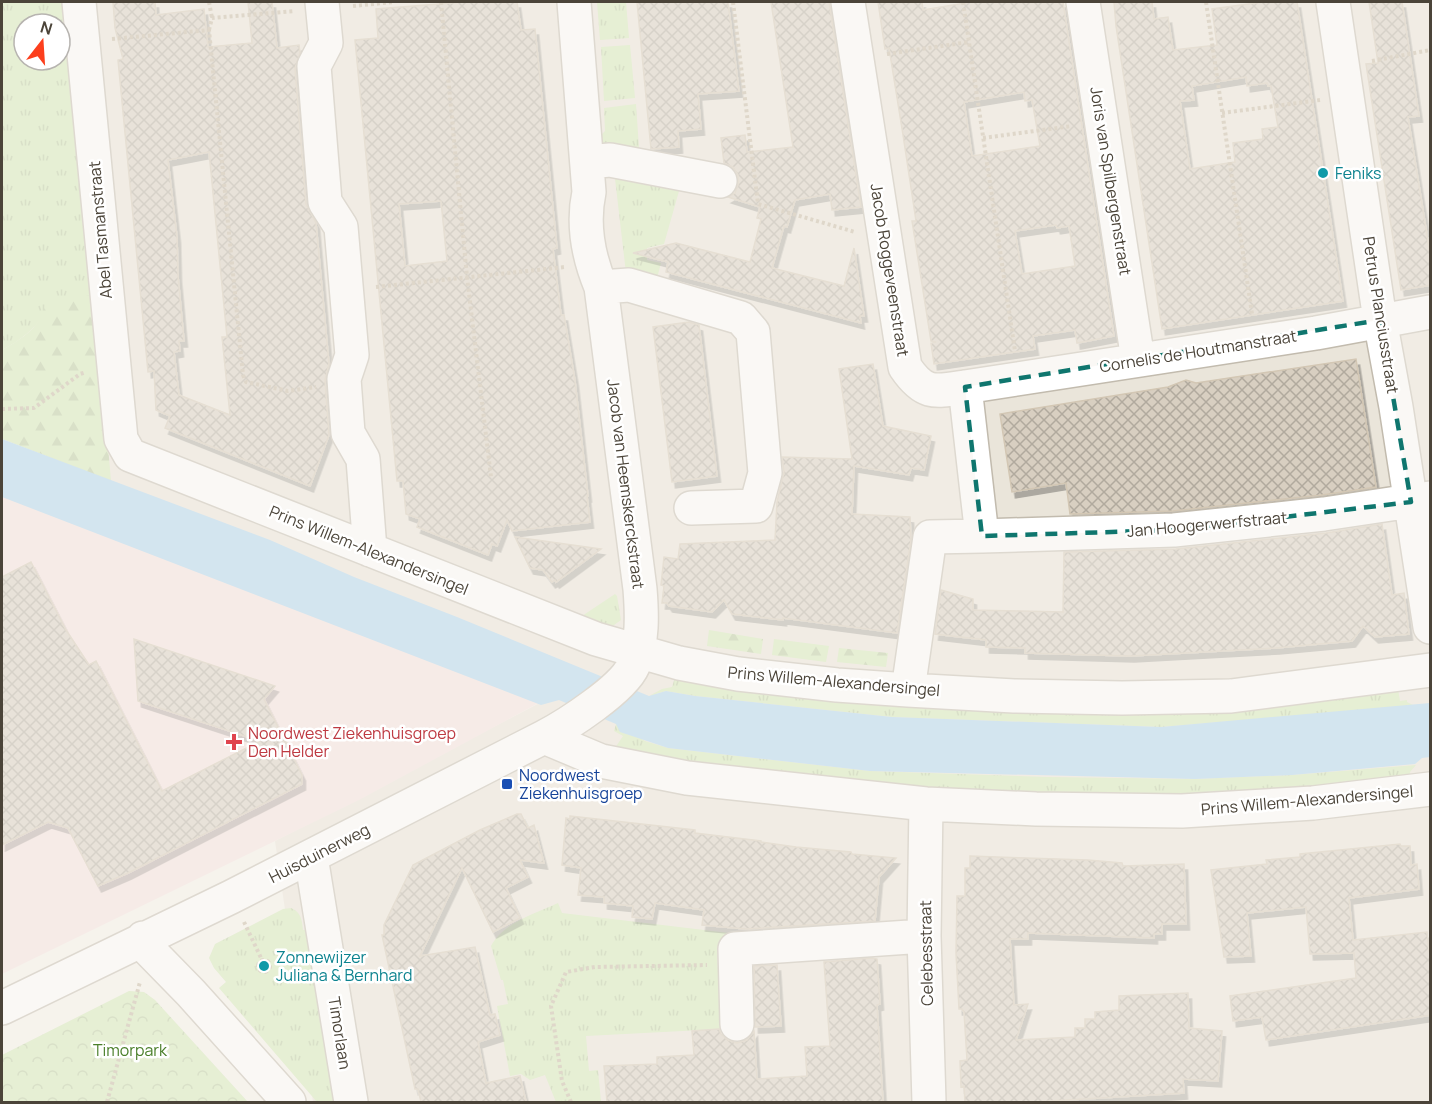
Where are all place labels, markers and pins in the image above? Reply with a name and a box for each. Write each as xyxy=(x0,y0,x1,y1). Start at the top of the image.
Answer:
place label: Feniks xyxy=(1335,162,1381,184)
marker: Feniks xyxy=(1316,166,1330,180)
place label: Noordwest Ziekenhuisgroep Den Helder xyxy=(248,722,456,762)
marker: Noordwest Ziekenhuisgroep Den Helder xyxy=(225,733,243,751)
place label: Noordwest Ziekenhuisgroep xyxy=(519,764,643,804)
marker: Noordwest Ziekenhuisgroep xyxy=(500,777,514,791)
place label: Zonnewijzer Juliana & Bernhard xyxy=(276,946,412,986)
marker: Zonnewijzer Juliana & Bernhard xyxy=(257,959,271,973)

